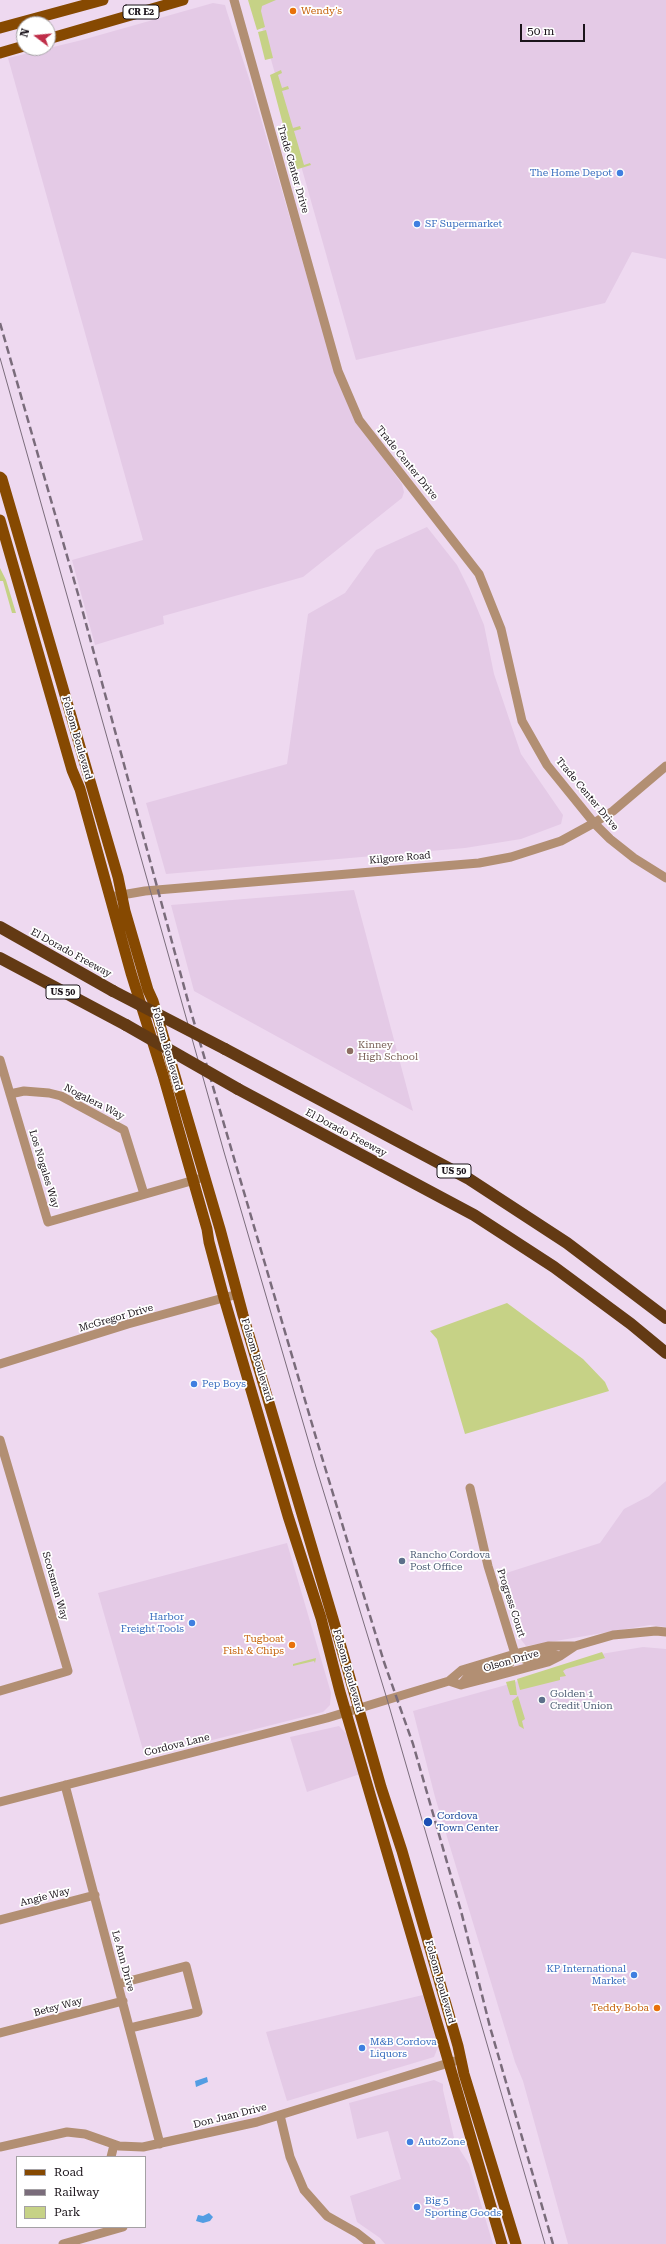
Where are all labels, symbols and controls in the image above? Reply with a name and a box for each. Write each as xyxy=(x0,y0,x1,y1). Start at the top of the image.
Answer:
road number: CR E2 xyxy=(123,5,159,19)
place label: Wendy's xyxy=(301,5,342,17)
marker: Wendy's xyxy=(288,6,298,16)
north arrow xyxy=(16,16,56,56)
scale bar xyxy=(522,16,587,42)
text: 50 m xyxy=(527,24,554,38)
text: N xyxy=(18,27,32,39)
street label: Trade Center Drive xyxy=(275,123,311,215)
place label: The Home Depot xyxy=(530,167,612,179)
marker: The Home Depot xyxy=(615,168,625,178)
place label: SF Supermarket xyxy=(425,218,502,230)
marker: SF Supermarket xyxy=(412,219,422,229)
street label: Trade Center Drive xyxy=(374,424,440,502)
street label: Folsom Boulevard xyxy=(59,695,95,781)
street label: Trade Center Drive xyxy=(553,755,621,833)
street label: Kilgore Road xyxy=(369,849,431,867)
street label: El Dorado Freeway xyxy=(29,926,113,980)
road number: US 50 xyxy=(46,985,80,999)
street label: Folsom Boulevard xyxy=(149,1006,185,1092)
place label: Kinney High School xyxy=(358,1039,418,1062)
marker: Kinney High School xyxy=(345,1046,355,1056)
street label: Nogalera Way xyxy=(62,1082,126,1122)
street label: El Dorado Freeway xyxy=(303,1106,389,1160)
street label: Los Nogales Way xyxy=(26,1128,62,1210)
road number: US 50 xyxy=(437,1164,471,1178)
street label: McGregor Drive xyxy=(77,1302,155,1334)
street label: Folsom Boulevard xyxy=(239,1317,275,1403)
place label: Pep Boys xyxy=(202,1378,246,1390)
marker: Pep Boys xyxy=(189,1379,199,1389)
place label: Rancho Cordova Post Office xyxy=(410,1549,490,1572)
street label: Scotsman Way xyxy=(39,1550,71,1622)
marker: Rancho Cordova Post Office xyxy=(397,1556,407,1566)
street label: Progress Court xyxy=(494,1567,528,1639)
place label: Harbor Freight Tools xyxy=(121,1611,184,1634)
marker: Harbor Freight Tools xyxy=(187,1618,197,1628)
street label: Folsom Boulevard xyxy=(330,1628,366,1714)
place label: Tugboat Fish & Chips xyxy=(223,1633,284,1656)
marker: Tugboat Fish & Chips xyxy=(287,1640,297,1650)
street label: Olson Drive xyxy=(482,1647,540,1675)
place label: Golden 1 Credit Union xyxy=(550,1688,613,1712)
marker: Golden 1 Credit Union xyxy=(537,1695,547,1705)
street label: Cordova Lane xyxy=(143,1731,211,1759)
place label: Cordova Town Center xyxy=(437,1810,499,1834)
marker: Cordova Town Center xyxy=(422,1816,434,1828)
street label: Angie Way xyxy=(19,1885,71,1909)
street label: Le Ann Drive xyxy=(109,1929,137,1993)
street label: Folsom Boulevard xyxy=(422,1939,458,2025)
place label: KP International Market xyxy=(547,1963,626,1986)
marker: KP International Market xyxy=(629,1970,639,1980)
street label: Betsy Way xyxy=(32,1995,84,2019)
place label: Teddy Boba xyxy=(592,2002,649,2014)
marker: Teddy Boba xyxy=(652,2003,662,2013)
place label: M&B Cordova Liquors xyxy=(370,2036,437,2060)
marker: M&B Cordova Liquors xyxy=(357,2043,367,2053)
street label: Don Juan Drive xyxy=(192,2101,268,2131)
place label: AutoZone xyxy=(418,2136,465,2148)
marker: AutoZone xyxy=(405,2137,415,2147)
legend xyxy=(16,2156,146,2228)
text: Road xyxy=(54,2165,83,2179)
text: Railway xyxy=(54,2185,99,2199)
place label: Big 5 Sporting Goods xyxy=(425,2195,501,2218)
marker: Big 5 Sporting Goods xyxy=(412,2202,422,2212)
text: Park xyxy=(54,2205,80,2219)

